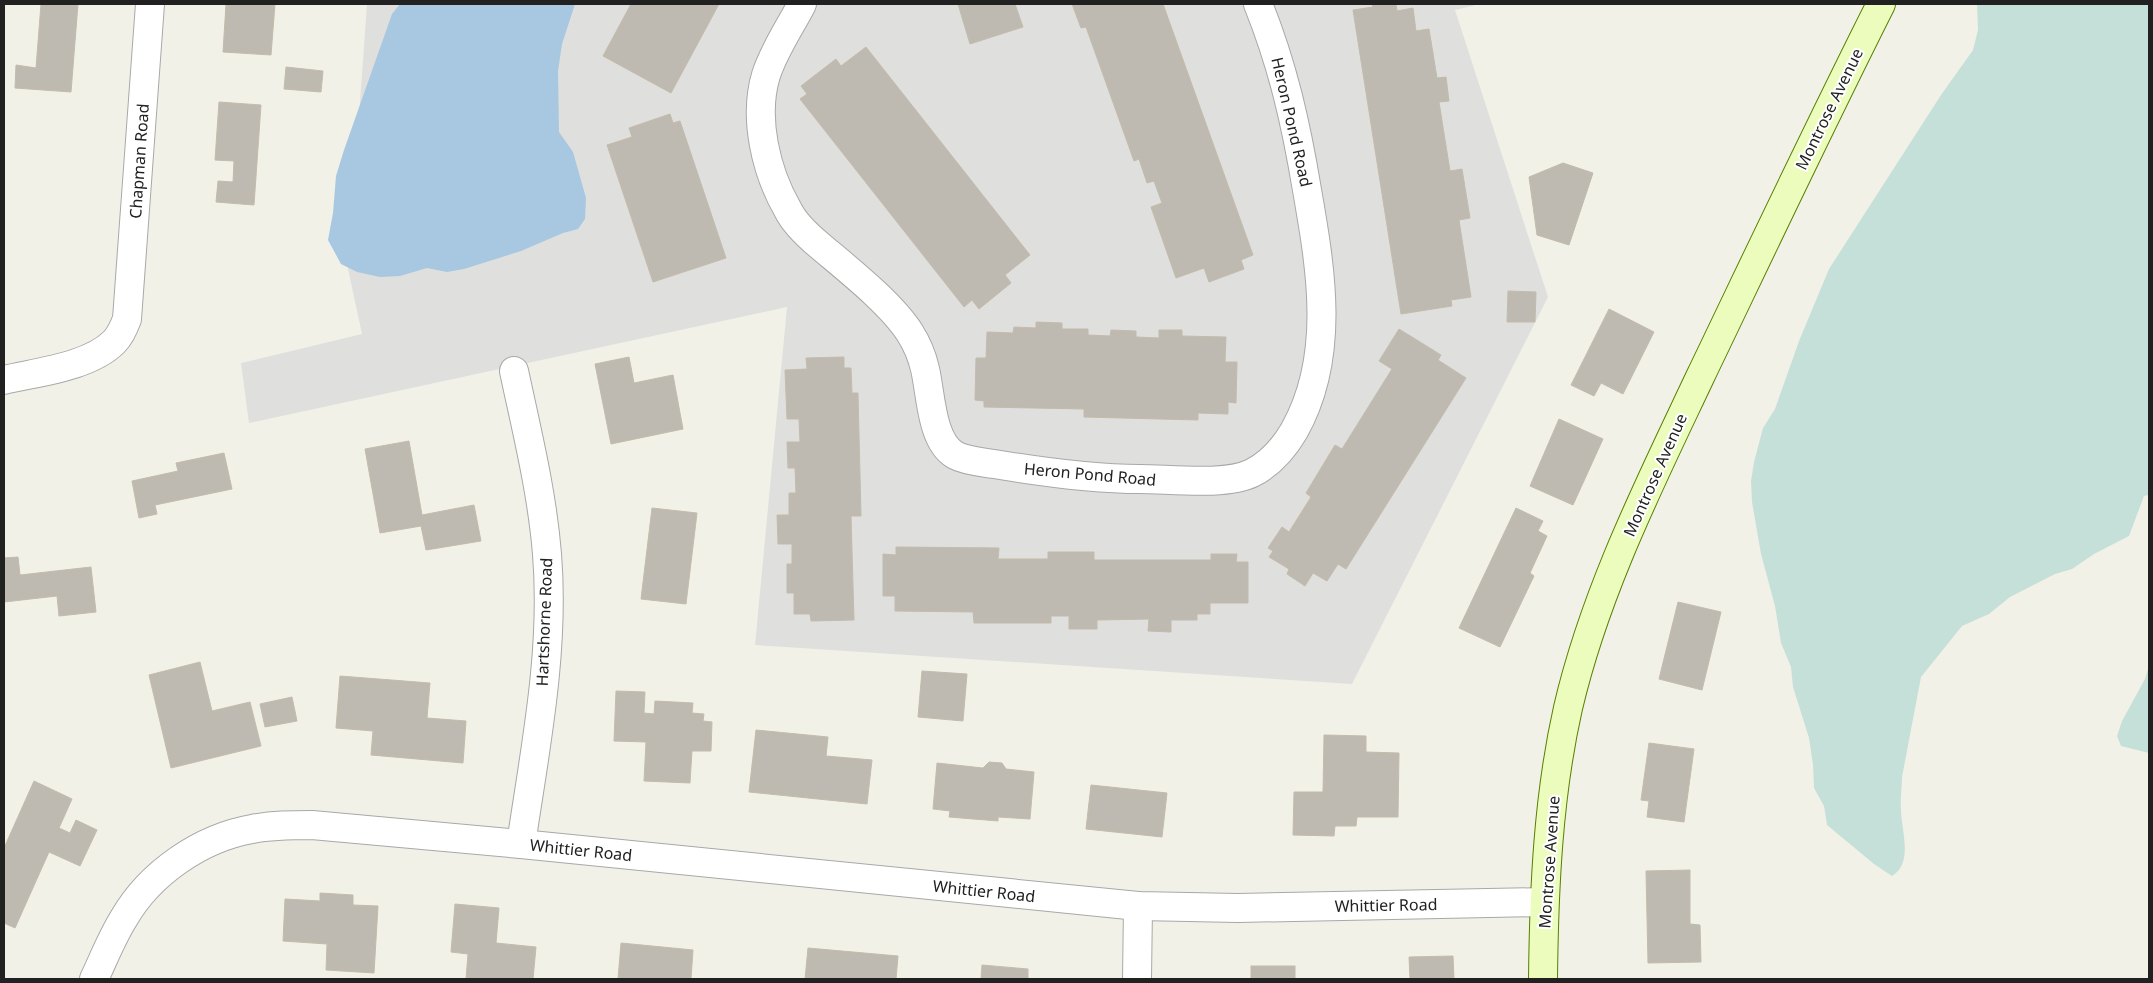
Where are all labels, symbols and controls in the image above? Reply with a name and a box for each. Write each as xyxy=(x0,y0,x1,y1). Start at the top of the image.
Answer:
street label: Montrose Avenue xyxy=(1790,44,1868,174)
street label: Heron Pond Road xyxy=(1266,55,1318,189)
street label: Chapman Road xyxy=(124,103,154,219)
street label: Montrose Avenue xyxy=(1618,410,1692,540)
street label: Heron Pond Road xyxy=(1023,457,1157,491)
street label: Hartshorne Road xyxy=(531,557,557,687)
street label: Montrose Avenue xyxy=(1533,795,1565,929)
street label: Whittier Road xyxy=(529,834,633,866)
street label: Whittier Road xyxy=(932,875,1036,907)
street label: Whittier Road xyxy=(1334,893,1438,917)

